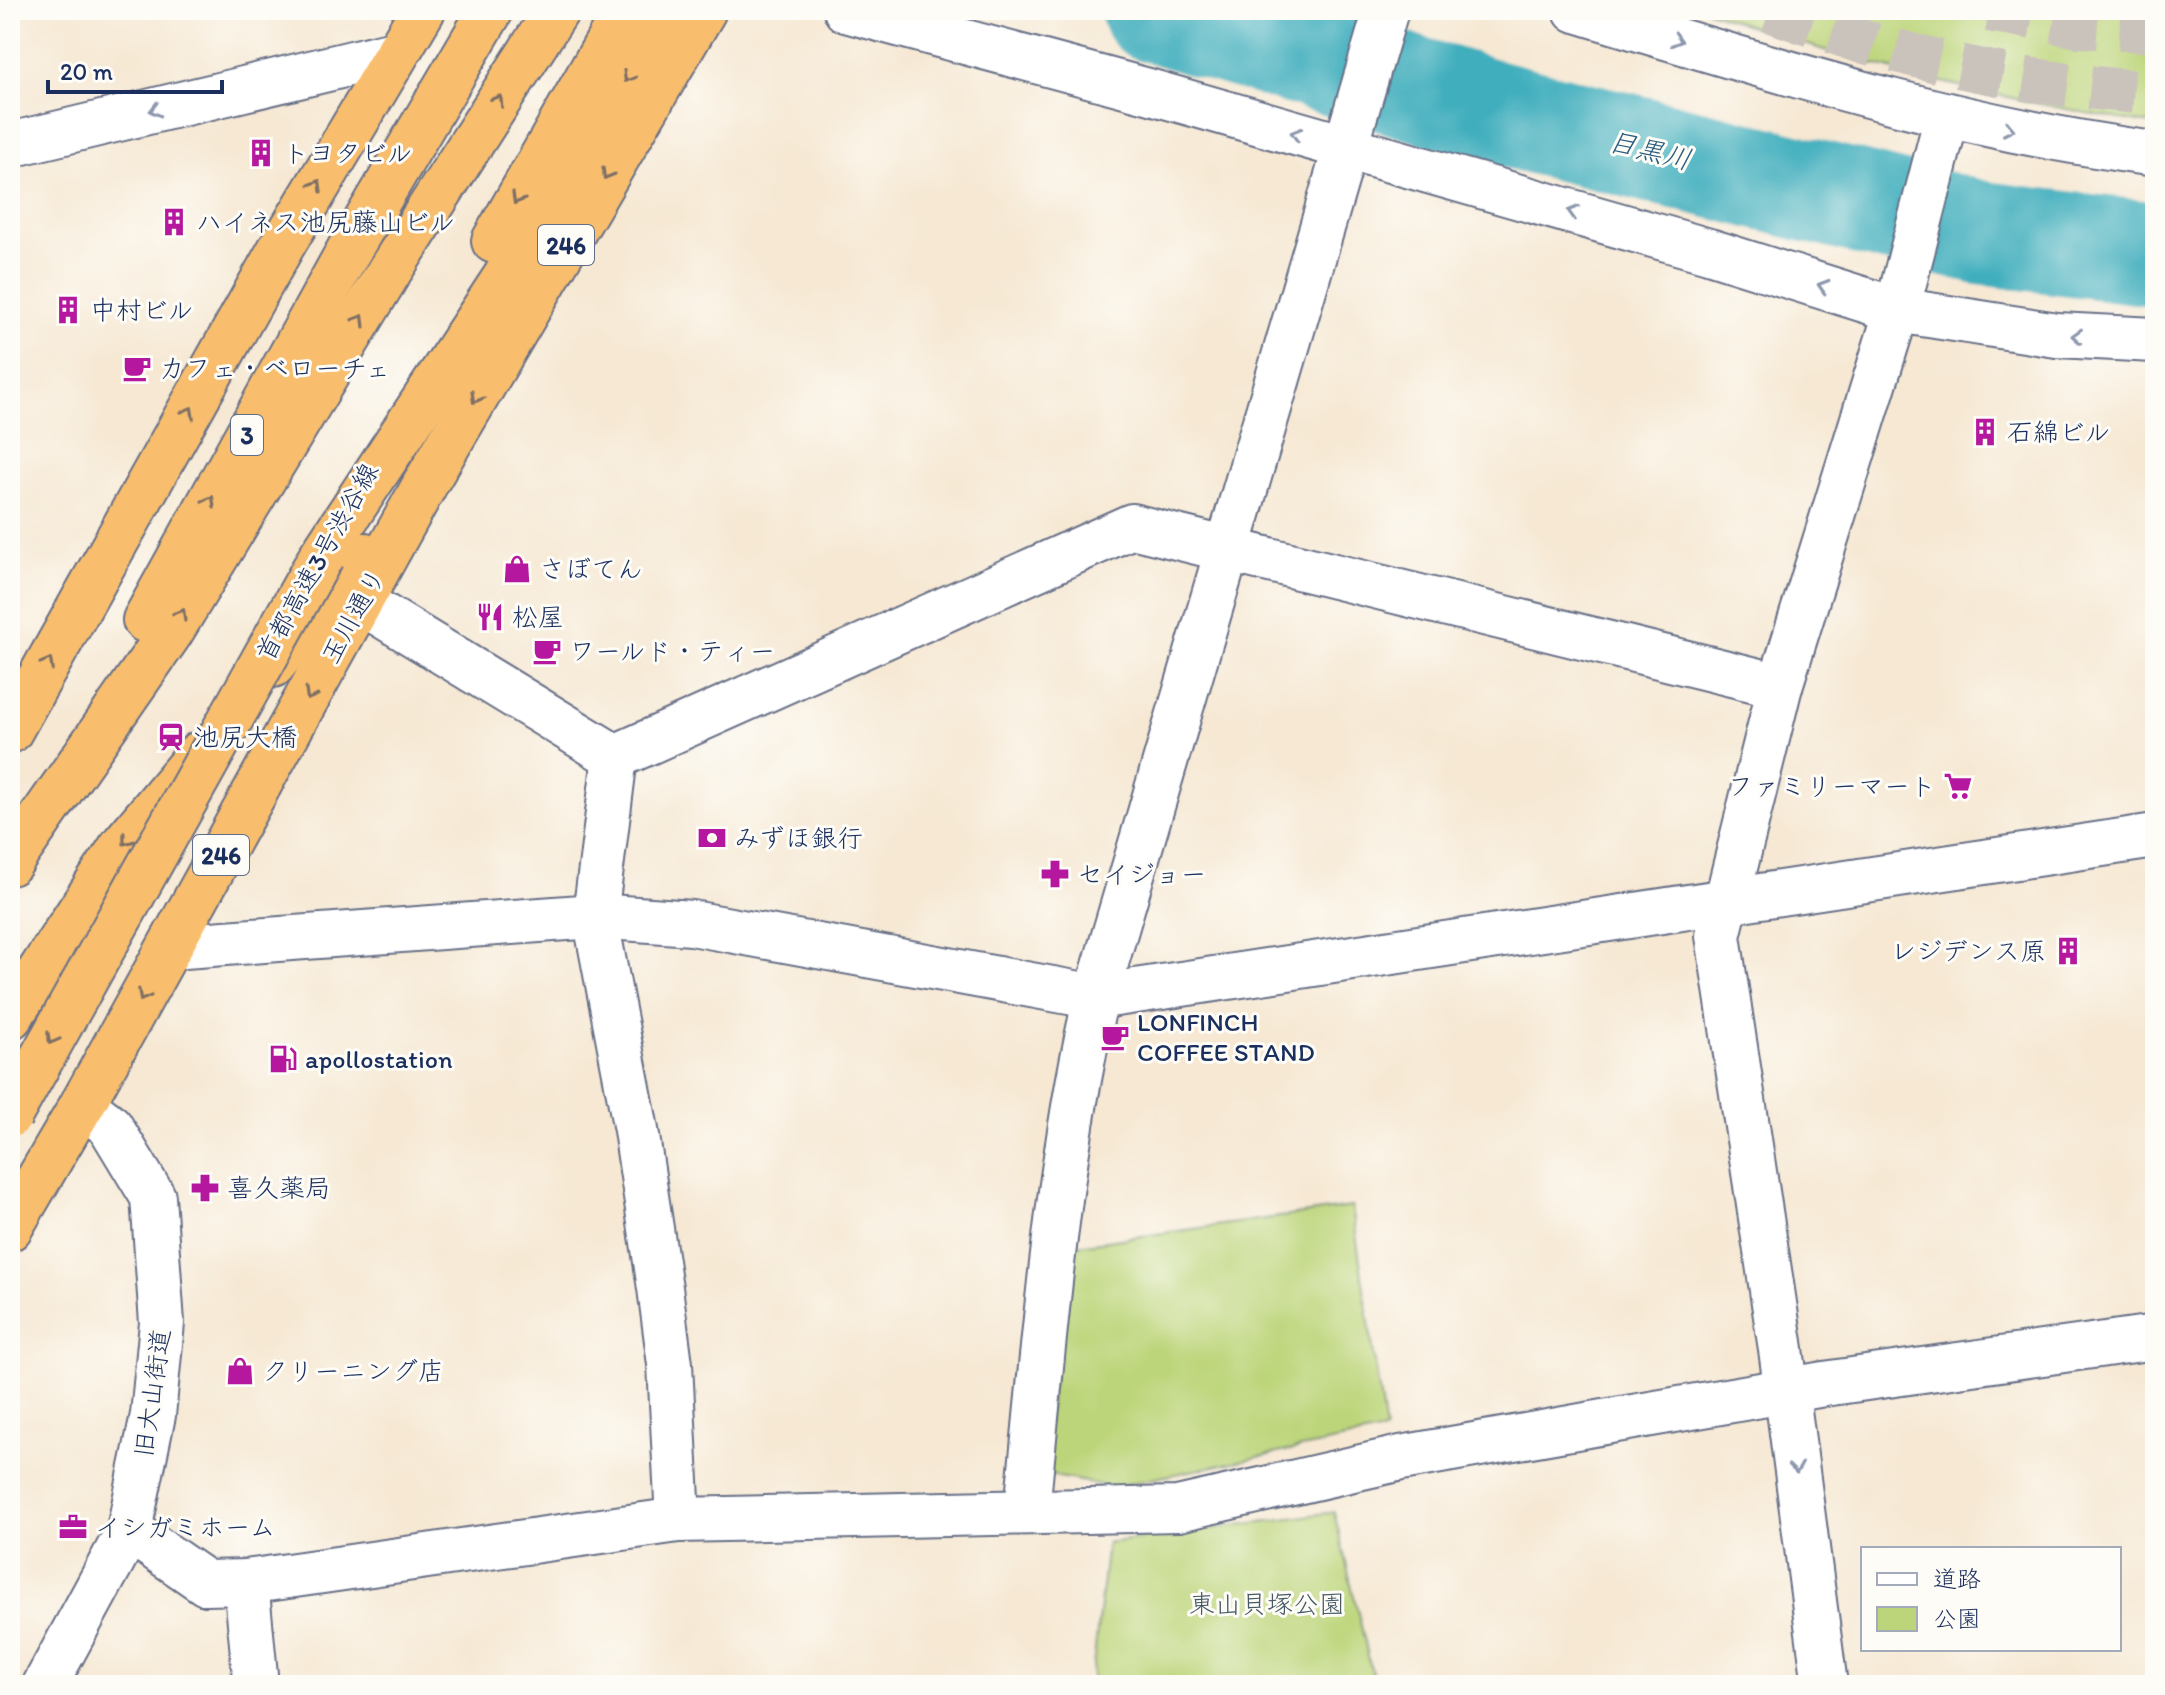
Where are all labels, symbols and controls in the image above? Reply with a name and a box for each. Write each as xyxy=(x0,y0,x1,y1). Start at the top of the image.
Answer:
one-way arrow xyxy=(1670,31,1684,47)
scale bar xyxy=(48,44,222,94)
text: 20 m xyxy=(60,57,113,86)
one-way arrow xyxy=(622,68,637,82)
one-way arrow xyxy=(489,94,504,109)
one-way arrow xyxy=(149,101,163,118)
one-way arrow xyxy=(2003,120,2016,137)
water label: 目黒川 xyxy=(1605,123,1695,177)
one-way arrow xyxy=(1290,127,1304,143)
place label: トヨタビル xyxy=(283,137,412,169)
building icon: トヨタビル xyxy=(246,138,276,168)
one-way arrow xyxy=(601,165,617,180)
one-way arrow xyxy=(307,179,323,194)
one-way arrow xyxy=(511,190,527,205)
one-way arrow xyxy=(1567,205,1581,221)
place label: ハイネス池尻藤山ビル xyxy=(196,206,455,238)
building icon: ハイネス池尻藤山ビル xyxy=(159,207,189,237)
road number: 246 xyxy=(538,225,594,265)
one-way arrow xyxy=(1816,280,1830,296)
place label: 中村ビル xyxy=(90,294,193,326)
building icon: 中村ビル xyxy=(53,295,83,325)
one-way arrow xyxy=(350,314,366,329)
one-way arrow xyxy=(2070,328,2083,345)
place label: カフェ・ベローチェ xyxy=(159,352,390,384)
cafe icon: カフェ・ベローチェ xyxy=(122,353,152,383)
one-way arrow xyxy=(470,389,486,404)
one-way arrow xyxy=(179,406,195,420)
road number: 3 xyxy=(231,415,263,455)
place label: 石綿ビル xyxy=(2007,416,2110,448)
building icon: 石綿ビル xyxy=(1970,417,2000,447)
street label: 首都高速3号渋谷線 xyxy=(249,457,385,667)
one-way arrow xyxy=(201,495,216,509)
place label: さぼてん xyxy=(539,553,643,585)
shop icon: さぼてん xyxy=(502,554,532,584)
street label: 玉川通り xyxy=(314,563,392,669)
place label: 松屋 xyxy=(512,601,564,633)
restaurant icon: 松屋 xyxy=(475,602,505,632)
one-way arrow xyxy=(172,608,187,623)
place label: ワールド・ティー xyxy=(569,635,775,667)
cafe icon: ワールド・ティー xyxy=(532,636,562,666)
one-way arrow xyxy=(38,657,54,672)
one-way arrow xyxy=(304,686,319,701)
place label: 池尻大橋 xyxy=(193,721,297,753)
station icon: 池尻大橋 xyxy=(156,722,186,752)
place label: ファミリーマート xyxy=(1727,770,1936,802)
supermarket icon: ファミリーマート xyxy=(1943,771,1973,801)
place label: みずほ銀行 xyxy=(734,822,863,854)
bank icon: みずほ銀行 xyxy=(697,823,727,853)
one-way arrow xyxy=(123,831,137,846)
road number: 246 xyxy=(193,835,249,875)
place label: セイジョー xyxy=(1077,858,1206,890)
pharmacy icon: セイジョー xyxy=(1040,859,1070,889)
place label: レジデンス原 xyxy=(1890,935,2046,967)
building icon: レジデンス原 xyxy=(2053,936,2083,966)
one-way arrow xyxy=(137,987,153,1001)
place label: LONFINCH COFFEE STAND xyxy=(1137,1006,1315,1068)
cafe icon: LONFINCH COFFEE STAND xyxy=(1100,1022,1130,1052)
one-way arrow xyxy=(47,1031,62,1045)
place label: apollostation xyxy=(305,1043,453,1075)
fuel station icon: apollostation xyxy=(268,1044,298,1074)
place label: 喜久薬局 xyxy=(227,1172,331,1204)
pharmacy icon: 喜久薬局 xyxy=(190,1173,220,1203)
street label: 旧大山街道 xyxy=(127,1326,177,1460)
place label: クリーニング店 xyxy=(262,1355,444,1387)
shop icon: クリーニング店 xyxy=(225,1356,255,1386)
one-way arrow xyxy=(1788,1462,1805,1475)
place label: イシガミホーム xyxy=(95,1511,275,1543)
office icon: イシガミホーム xyxy=(58,1512,88,1542)
legend xyxy=(1861,1547,2121,1651)
text: 道路 xyxy=(1933,1564,1981,1593)
park label: 東山貝塚公園 xyxy=(1189,1588,1345,1620)
text: 公園 xyxy=(1933,1604,1981,1633)

